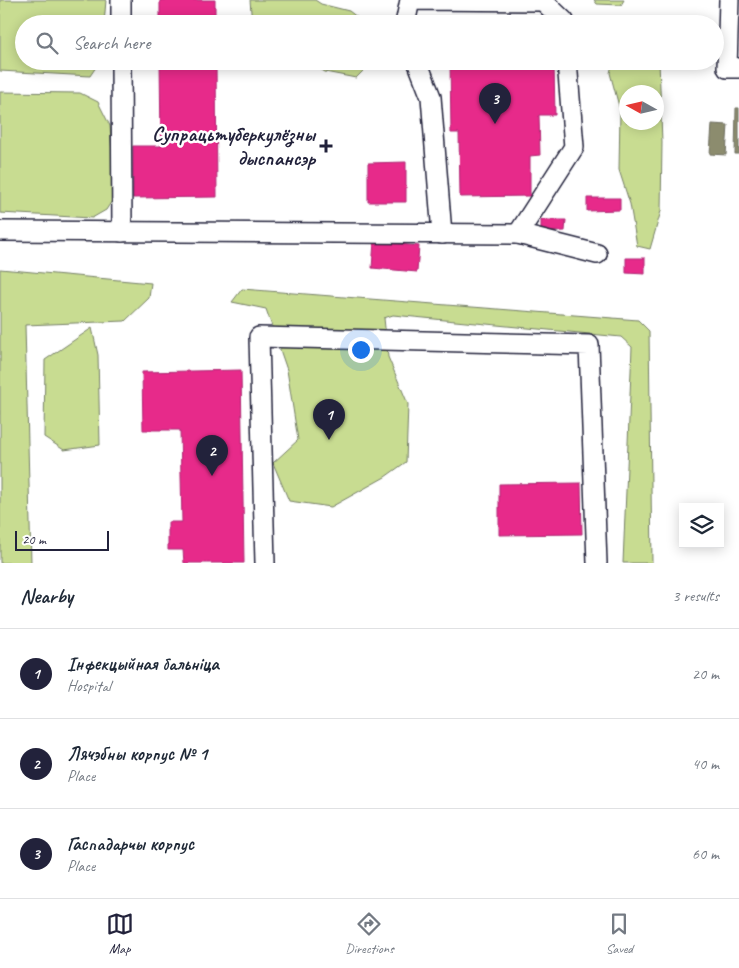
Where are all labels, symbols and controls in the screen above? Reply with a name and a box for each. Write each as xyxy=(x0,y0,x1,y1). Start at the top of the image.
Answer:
search box xyxy=(15,15,724,70)
icon: search xyxy=(33,29,61,57)
text: Search here xyxy=(73,31,150,55)
pin: 3 xyxy=(479,83,511,124)
north arrow xyxy=(619,85,664,130)
place label: Супрацьтуберкулёзны дыспансэр xyxy=(152,121,317,171)
marker: Супрацьтуберкулёзны дыспансэр xyxy=(319,139,333,153)
your location xyxy=(348,337,374,363)
pin: 1 xyxy=(313,399,345,440)
pin: 2 xyxy=(196,435,228,476)
map controls xyxy=(679,503,724,548)
button: layers xyxy=(679,503,724,548)
scale bar xyxy=(15,528,109,551)
text: 20 m xyxy=(22,531,46,548)
text: Nearby xyxy=(20,583,73,609)
text: 3 results xyxy=(672,586,719,606)
text: Інфекцыйная бальніца xyxy=(67,652,219,676)
text: 1 xyxy=(32,664,40,684)
text: 20 m xyxy=(692,664,719,684)
text: Hospital xyxy=(67,676,111,696)
text: Лячэбны корпус № 1 xyxy=(67,742,207,766)
text: 2 xyxy=(32,754,40,774)
text: 40 m xyxy=(692,754,719,774)
text: Place xyxy=(67,766,95,786)
text: Гаспадарчы корпус xyxy=(67,832,194,856)
text: 3 xyxy=(32,844,40,864)
text: 60 m xyxy=(692,844,719,864)
text: Place xyxy=(67,856,95,876)
tab: Map xyxy=(106,910,134,957)
tab: Directions xyxy=(345,910,394,957)
tab: Saved xyxy=(605,910,633,957)

